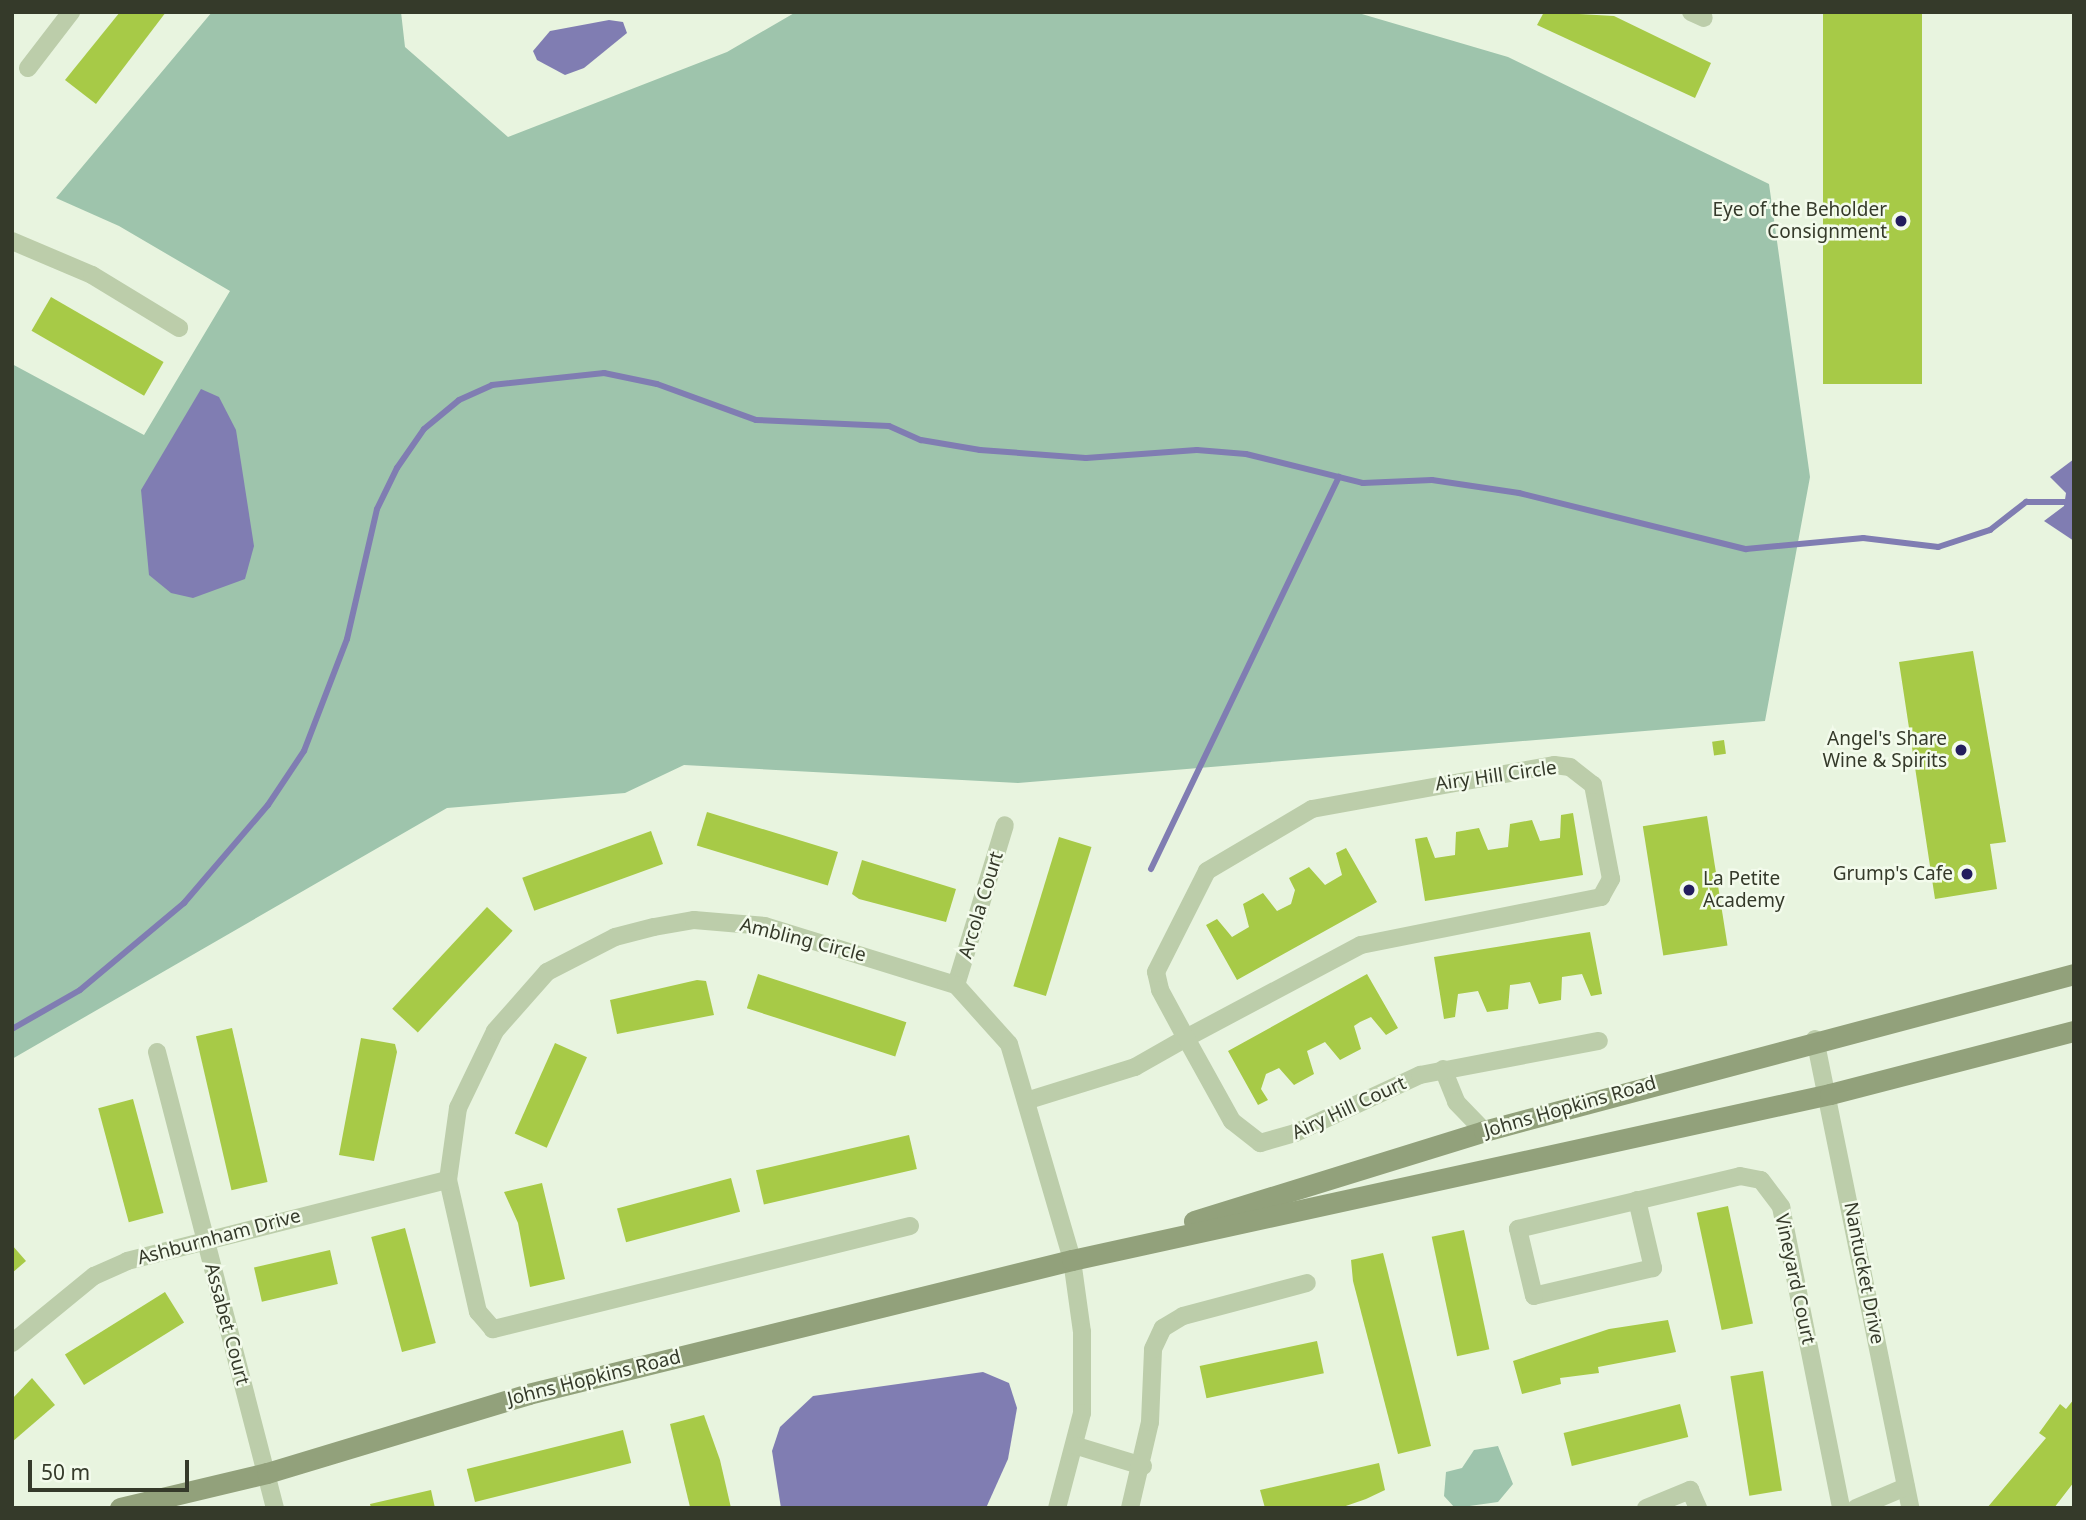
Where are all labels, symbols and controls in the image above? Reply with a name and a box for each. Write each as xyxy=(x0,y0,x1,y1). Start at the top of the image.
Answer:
place label: Eye of the Beholder Consignment xyxy=(1712,199,1887,243)
marker: Eye of the Beholder Consignment xyxy=(1893,213,1909,229)
place label: Angel's Share Wine & Spirits xyxy=(1822,728,1947,772)
marker: Angel's Share Wine & Spirits xyxy=(1953,742,1969,758)
street label: Airy Hill Circle xyxy=(1434,756,1558,796)
street label: Arcola Court xyxy=(954,849,1008,961)
place label: Grump's Cafe xyxy=(1833,863,1953,885)
marker: Grump's Cafe xyxy=(1959,866,1975,882)
place label: La Petite Academy xyxy=(1703,868,1785,912)
marker: La Petite Academy xyxy=(1681,882,1697,898)
street label: Ambling Circle xyxy=(738,913,868,967)
street label: Airy Hill Court xyxy=(1288,1072,1410,1144)
street label: Johns Hopkins Road xyxy=(1481,1072,1659,1142)
street label: Nantucket Drive xyxy=(1839,1200,1889,1346)
street label: Ashburnham Drive xyxy=(135,1204,303,1270)
street label: Vineyard Court xyxy=(1770,1212,1820,1346)
street label: Assabet Court xyxy=(200,1261,254,1387)
street label: Johns Hopkins Road xyxy=(505,1345,683,1411)
scale bar xyxy=(32,1446,192,1490)
text: 50 m xyxy=(41,1458,90,1486)

